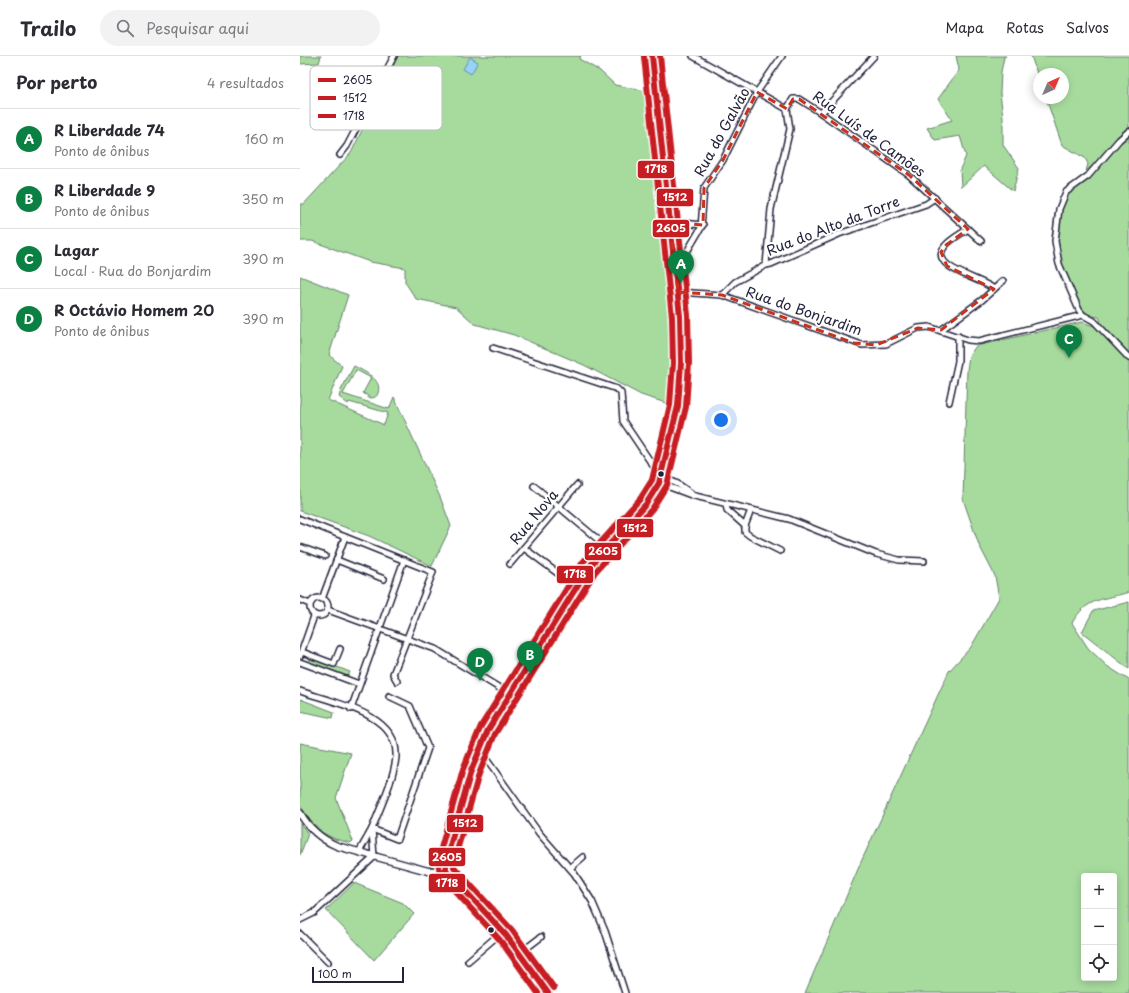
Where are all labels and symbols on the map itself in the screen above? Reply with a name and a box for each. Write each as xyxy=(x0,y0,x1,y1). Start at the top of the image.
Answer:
legend xyxy=(310,66,442,130)
north arrow xyxy=(1033,68,1069,104)
text: 2605 xyxy=(343,71,372,88)
street label: Rua do Galvão xyxy=(688,83,755,180)
street label: Rua Luís de Camões xyxy=(809,86,930,182)
text: 1512 xyxy=(343,89,367,106)
text: 1718 xyxy=(343,107,365,124)
line badge: 1718 xyxy=(637,160,675,179)
text: 1718 xyxy=(644,160,668,177)
line badge: 1512 xyxy=(656,188,694,207)
text: 1512 xyxy=(663,188,688,205)
street label: Rua do Alto da Torre xyxy=(763,190,902,261)
line badge: 2605 xyxy=(652,219,690,238)
text: 2605 xyxy=(656,219,686,236)
pin: A xyxy=(668,250,694,283)
street label: Rua do Bonjardim xyxy=(743,281,865,340)
pin: C xyxy=(1056,325,1082,358)
your location xyxy=(711,410,731,430)
unlabelled marker xyxy=(656,469,666,479)
street label: Rua Nova xyxy=(504,484,563,549)
line badge: 1512 xyxy=(616,518,654,538)
text: 1512 xyxy=(623,519,648,536)
line badge: 2605 xyxy=(584,542,622,561)
text: 2605 xyxy=(588,542,618,559)
line badge: 1718 xyxy=(556,565,594,584)
text: 1718 xyxy=(563,565,587,582)
pin: B xyxy=(517,641,543,674)
pin: D xyxy=(467,648,493,681)
line badge: 1512 xyxy=(446,814,484,833)
text: 1512 xyxy=(453,814,478,831)
line badge: 2605 xyxy=(428,847,466,867)
text: 2605 xyxy=(432,848,462,865)
line badge: 1718 xyxy=(428,873,466,893)
text: 1718 xyxy=(435,874,459,891)
unlabelled marker xyxy=(486,925,496,935)
scale bar xyxy=(312,965,404,984)

